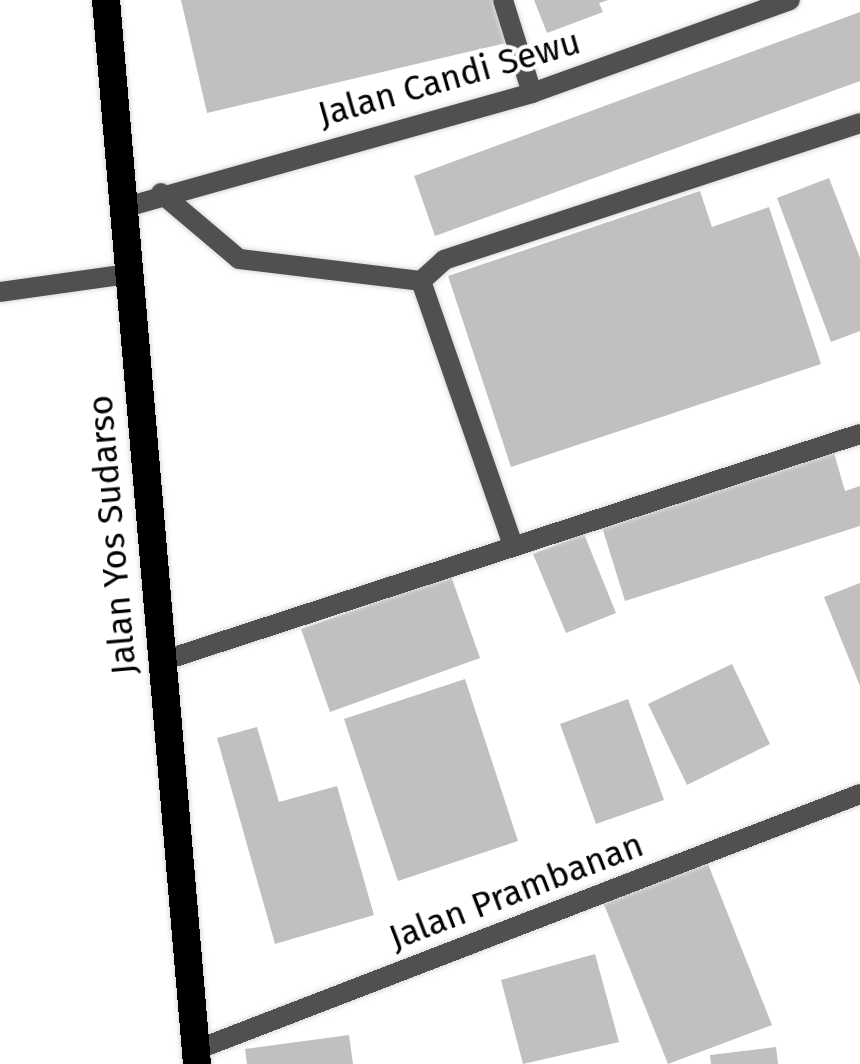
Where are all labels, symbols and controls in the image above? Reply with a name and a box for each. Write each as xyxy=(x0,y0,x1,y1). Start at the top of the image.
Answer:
street label: Jalan Candi Sewu xyxy=(313,20,585,136)
street label: Jalan Yos Sudarso xyxy=(79,393,145,677)
street label: Jalan Prambanan xyxy=(383,823,649,959)

